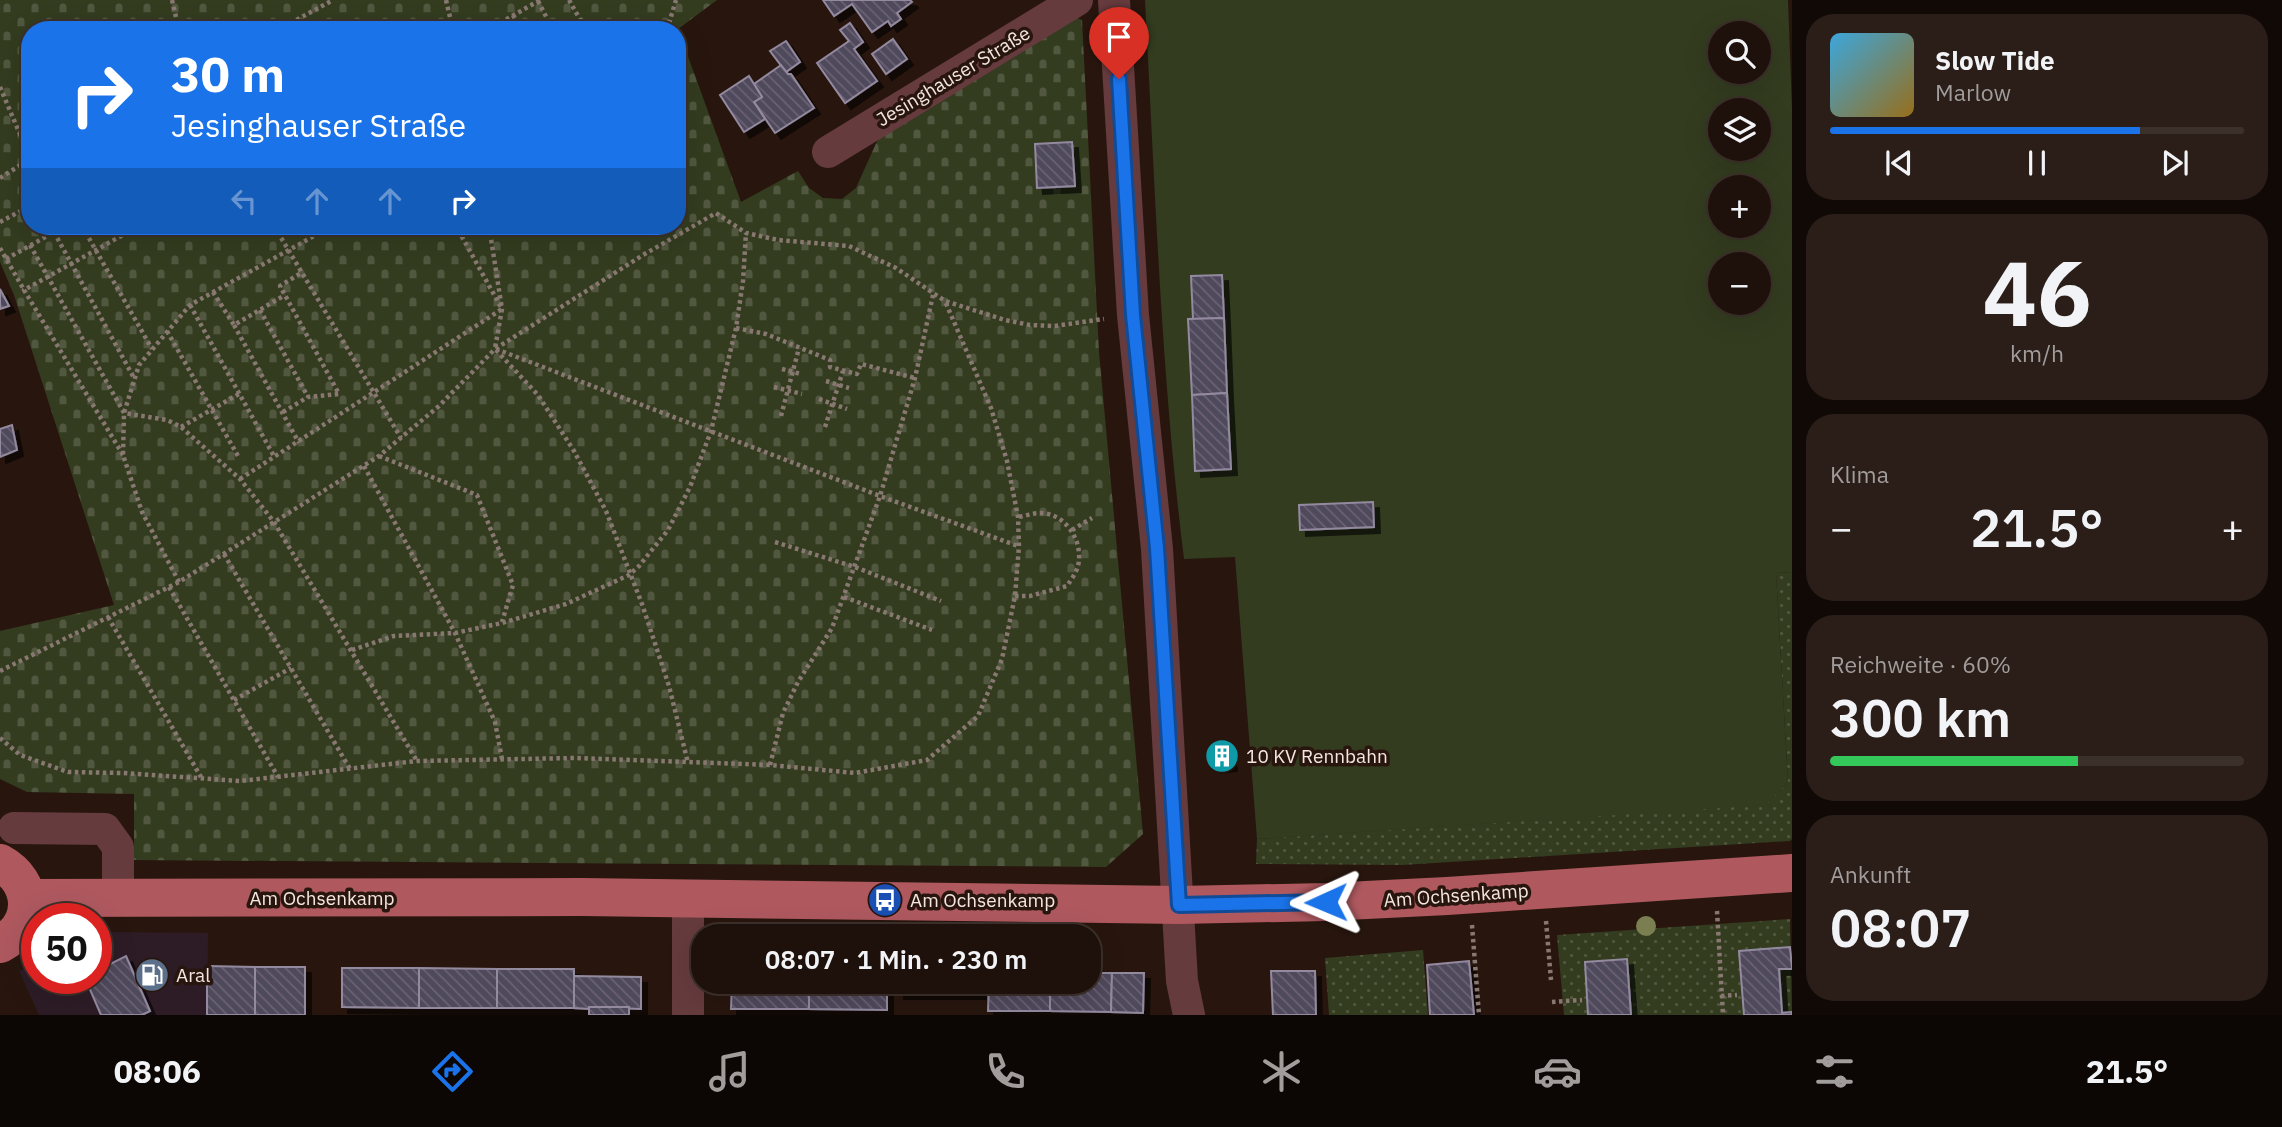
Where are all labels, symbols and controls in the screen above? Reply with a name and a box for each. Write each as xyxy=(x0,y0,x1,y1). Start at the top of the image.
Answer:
pin xyxy=(1089,7,1149,79)
icon: arrive xyxy=(1100,18,1138,56)
street label: Jesinghauser Straße xyxy=(872,21,1034,131)
map controls xyxy=(1708,21,1771,315)
button: search xyxy=(1708,21,1771,84)
text: 30 m xyxy=(171,42,285,105)
text: Slow Tide xyxy=(1935,43,2055,77)
icon: right xyxy=(56,49,147,140)
text: Marlow xyxy=(1935,77,2011,107)
button: layers xyxy=(1708,98,1771,161)
text: Jesinghauser Straße xyxy=(171,104,466,146)
icon: previous xyxy=(1880,144,1918,182)
icon: pause xyxy=(2018,144,2056,182)
icon: next xyxy=(2156,144,2194,182)
button: + xyxy=(1708,175,1771,238)
icon: left xyxy=(225,182,263,220)
icon: ahead xyxy=(298,182,336,220)
icon: ahead xyxy=(371,182,409,220)
icon: right xyxy=(444,182,482,220)
text: 46 xyxy=(1982,233,2092,351)
button: − xyxy=(1708,252,1771,315)
text: km/h xyxy=(2010,338,2064,368)
text: Klima xyxy=(1830,459,1889,489)
text: 21.5° xyxy=(1970,494,2104,561)
text: − xyxy=(1830,503,1853,552)
text: + xyxy=(2221,503,2244,552)
text: Reichweite · 60% xyxy=(1830,649,2011,679)
text: 300 km xyxy=(1830,684,2011,751)
building icon: 10 KV Rennbahn xyxy=(1203,737,1241,775)
place label: 10 KV Rennbahn xyxy=(1246,744,1388,768)
text: Ankunft xyxy=(1830,859,1911,889)
position arrow xyxy=(1289,865,1363,939)
street label: Am Ochsenkamp xyxy=(1383,878,1529,912)
bus stop icon: Am Ochsenkamp xyxy=(866,881,904,919)
street label: Am Ochsenkamp xyxy=(249,886,395,910)
place label: Am Ochsenkamp xyxy=(910,888,1055,912)
text: 08:07 xyxy=(1830,894,1971,961)
speed limit sign: 50 xyxy=(21,903,112,994)
text: 08:07 · 1 Min. · 230 m xyxy=(765,942,1027,976)
fuel station icon: Aral xyxy=(133,956,171,994)
place label: Aral xyxy=(176,963,210,987)
icon: directions xyxy=(428,1047,477,1096)
icon: music xyxy=(705,1047,754,1096)
icon: phone xyxy=(981,1047,1030,1096)
icon: climate xyxy=(1257,1047,1306,1096)
icon: car xyxy=(1533,1047,1582,1096)
icon: filters xyxy=(1810,1047,1859,1096)
text: 08:06 xyxy=(114,1050,201,1092)
text: 21.5° xyxy=(2086,1050,2168,1092)

